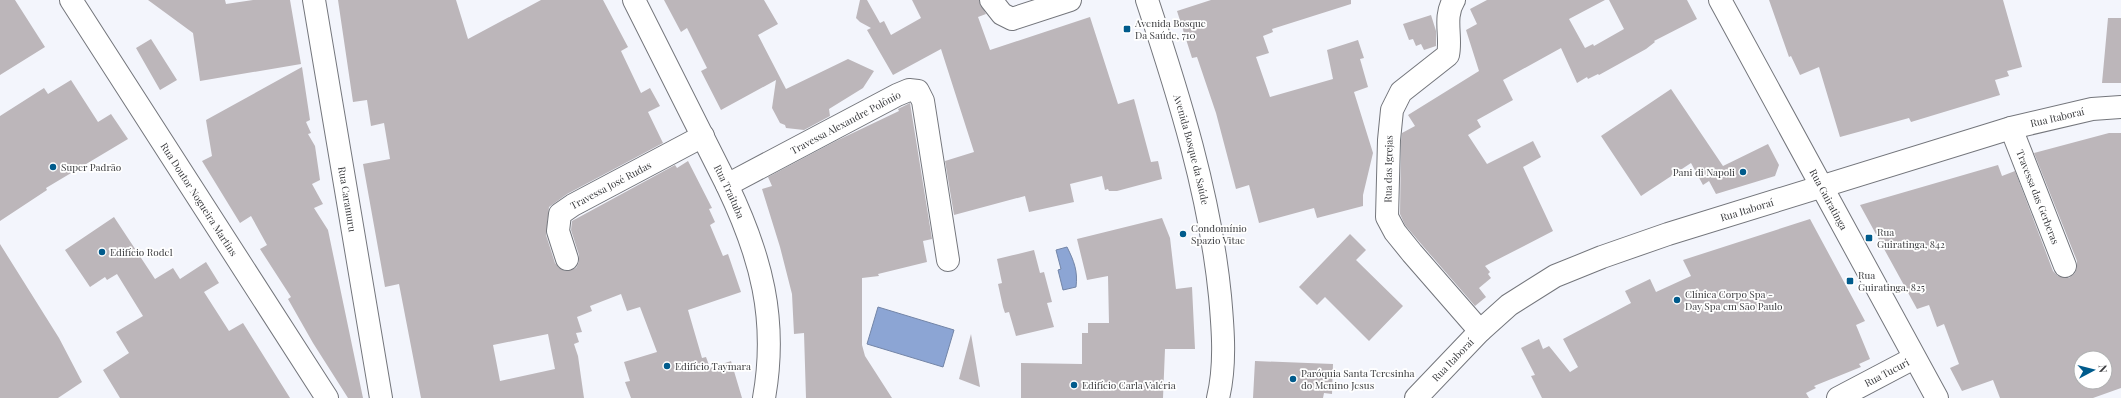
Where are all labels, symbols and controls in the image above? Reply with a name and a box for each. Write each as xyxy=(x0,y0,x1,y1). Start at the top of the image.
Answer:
place label: Avenida Bosque Da Saúde, 710 xyxy=(1134,16,1206,42)
marker: Avenida Bosque Da Saúde, 710 xyxy=(1122,24,1132,34)
street label: Travessa Alexandre Polônio xyxy=(788,87,903,157)
street label: Avenida Bosque da Saúde xyxy=(1170,91,1212,206)
street label: Rua Itaboraí xyxy=(2029,104,2086,130)
street label: Rua das Igrejas xyxy=(1380,135,1396,203)
street label: Rua Doutor Nogueira Martins xyxy=(158,140,241,259)
street label: Travessa das Gerberas xyxy=(2013,148,2063,246)
street label: Travessa José Rudas xyxy=(568,158,654,212)
place label: Super Padrão xyxy=(61,160,122,174)
marker: Super Padrão xyxy=(48,162,58,172)
street label: Rua Traituba xyxy=(711,162,748,221)
place label: Pani di Napoli xyxy=(1673,165,1735,179)
street label: Rua Caramuru xyxy=(335,166,360,233)
street label: Rua Guiratinga xyxy=(1806,166,1851,232)
marker: Pani di Napoli xyxy=(1738,167,1748,177)
street label: Rua Itaboraí xyxy=(1718,195,1775,224)
place label: Condomínio Spazio Vitae xyxy=(1191,221,1247,247)
place label: Rua Guiratinga, 842 xyxy=(1877,225,1945,251)
marker: Condomínio Spazio Vitae xyxy=(1178,229,1188,239)
marker: Rua Guiratinga, 842 xyxy=(1864,233,1874,243)
place label: Edifício Rodel xyxy=(110,245,173,259)
marker: Edifício Rodel xyxy=(97,247,107,257)
place label: Rua Guiratinga, 825 xyxy=(1858,268,1925,294)
marker: Rua Guiratinga, 825 xyxy=(1845,276,1855,286)
place label: Clínica Corpo Spa - Day Spa em São Paulo xyxy=(1685,287,1783,313)
marker: Clínica Corpo Spa - Day Spa em São Paulo xyxy=(1672,295,1682,305)
street label: Rua Itaboraí xyxy=(1429,335,1477,384)
north arrow xyxy=(2073,350,2113,390)
street label: Rua Tucuri xyxy=(1862,355,1912,390)
place label: Edifício Taymara xyxy=(675,359,751,373)
marker: Edifício Taymara xyxy=(662,361,672,371)
text: N xyxy=(2095,364,2111,374)
place label: Paróquia Santa Teresinha do Menino Jesus xyxy=(1301,366,1415,392)
marker: Paróquia Santa Teresinha do Menino Jesus xyxy=(1288,374,1298,384)
place label: Edifício Carla Valéria xyxy=(1082,378,1176,392)
marker: Edifício Carla Valéria xyxy=(1069,380,1079,390)

